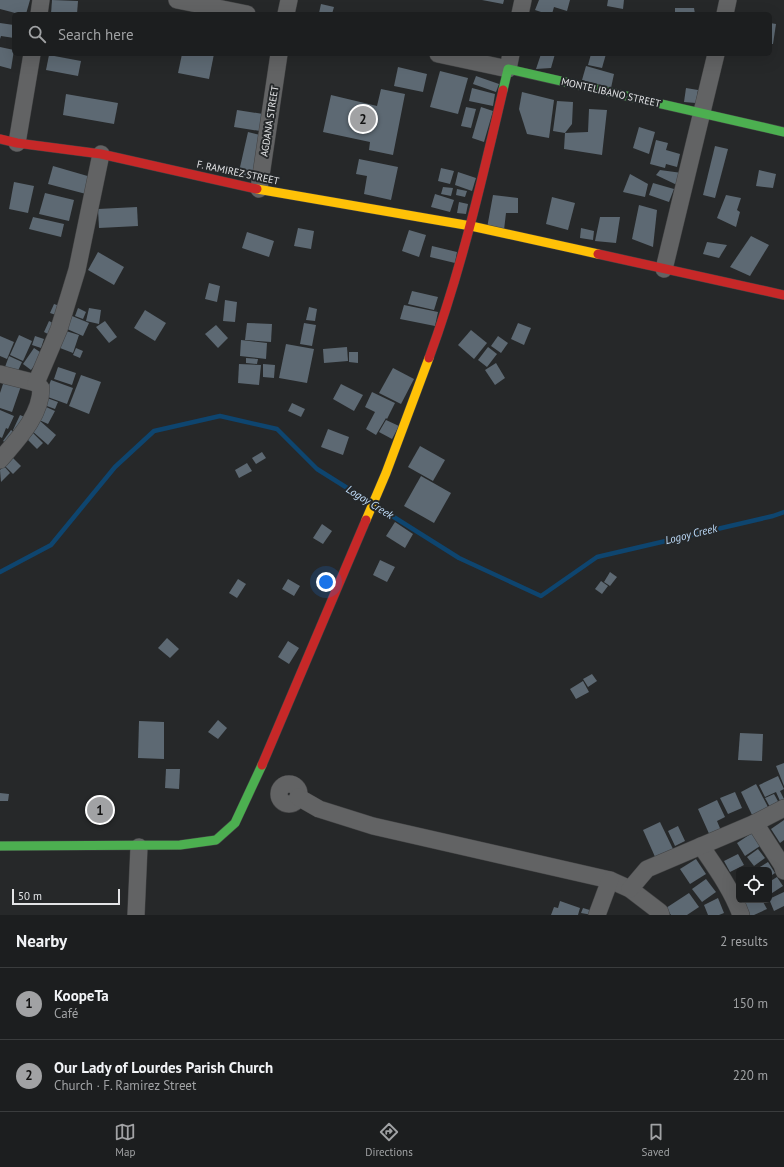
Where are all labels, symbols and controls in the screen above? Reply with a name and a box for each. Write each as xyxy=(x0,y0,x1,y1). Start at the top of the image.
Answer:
search box xyxy=(12,12,772,56)
icon: search xyxy=(26,23,48,45)
text: Search here xyxy=(58,25,134,44)
street label: MONTELIBANO STREET xyxy=(560,75,662,110)
street label: AGDANA STREET xyxy=(257,84,282,158)
pin: 2 xyxy=(350,104,376,134)
street label: F. RAMIREZ STREET xyxy=(196,157,281,188)
water label: Logoy Creek xyxy=(344,482,397,523)
water label: Logoy Creek xyxy=(664,521,720,547)
your location xyxy=(316,572,336,592)
pin: 1 xyxy=(87,795,113,825)
map controls xyxy=(736,867,772,903)
button: locate xyxy=(736,867,772,903)
scale bar xyxy=(12,887,120,906)
text: 50 m xyxy=(18,889,42,903)
text: Nearby xyxy=(16,930,67,952)
text: 2 results xyxy=(720,933,768,950)
text: KoopeTa xyxy=(54,986,109,1005)
text: 1 xyxy=(25,995,33,1012)
text: 150 m xyxy=(733,995,768,1012)
text: Café xyxy=(54,1005,78,1022)
text: Our Lady of Lourdes Parish Church xyxy=(54,1058,273,1077)
text: 2 xyxy=(25,1067,33,1084)
text: 220 m xyxy=(733,1067,768,1084)
text: Church · F. Ramirez Street xyxy=(54,1077,196,1094)
tab: Map xyxy=(114,1121,136,1159)
tab: Directions xyxy=(365,1121,413,1159)
tab: Saved xyxy=(642,1121,670,1159)

